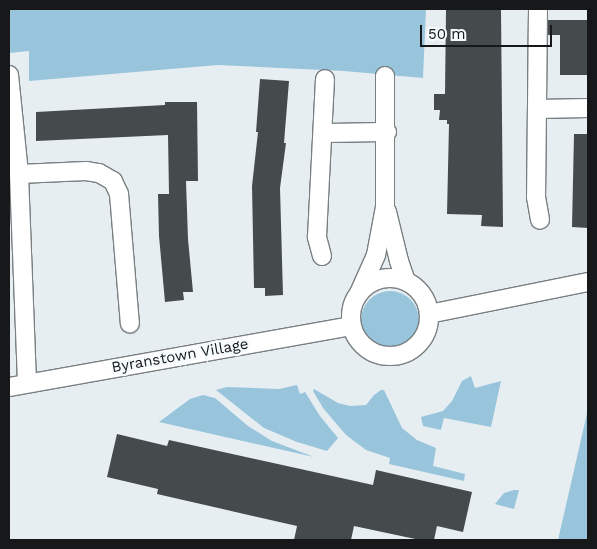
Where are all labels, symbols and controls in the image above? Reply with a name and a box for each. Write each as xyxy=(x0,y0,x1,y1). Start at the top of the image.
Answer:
scale bar xyxy=(422,15,554,47)
text: 50 m xyxy=(428,25,465,43)
street label: Byranstown Village xyxy=(110,335,250,377)

